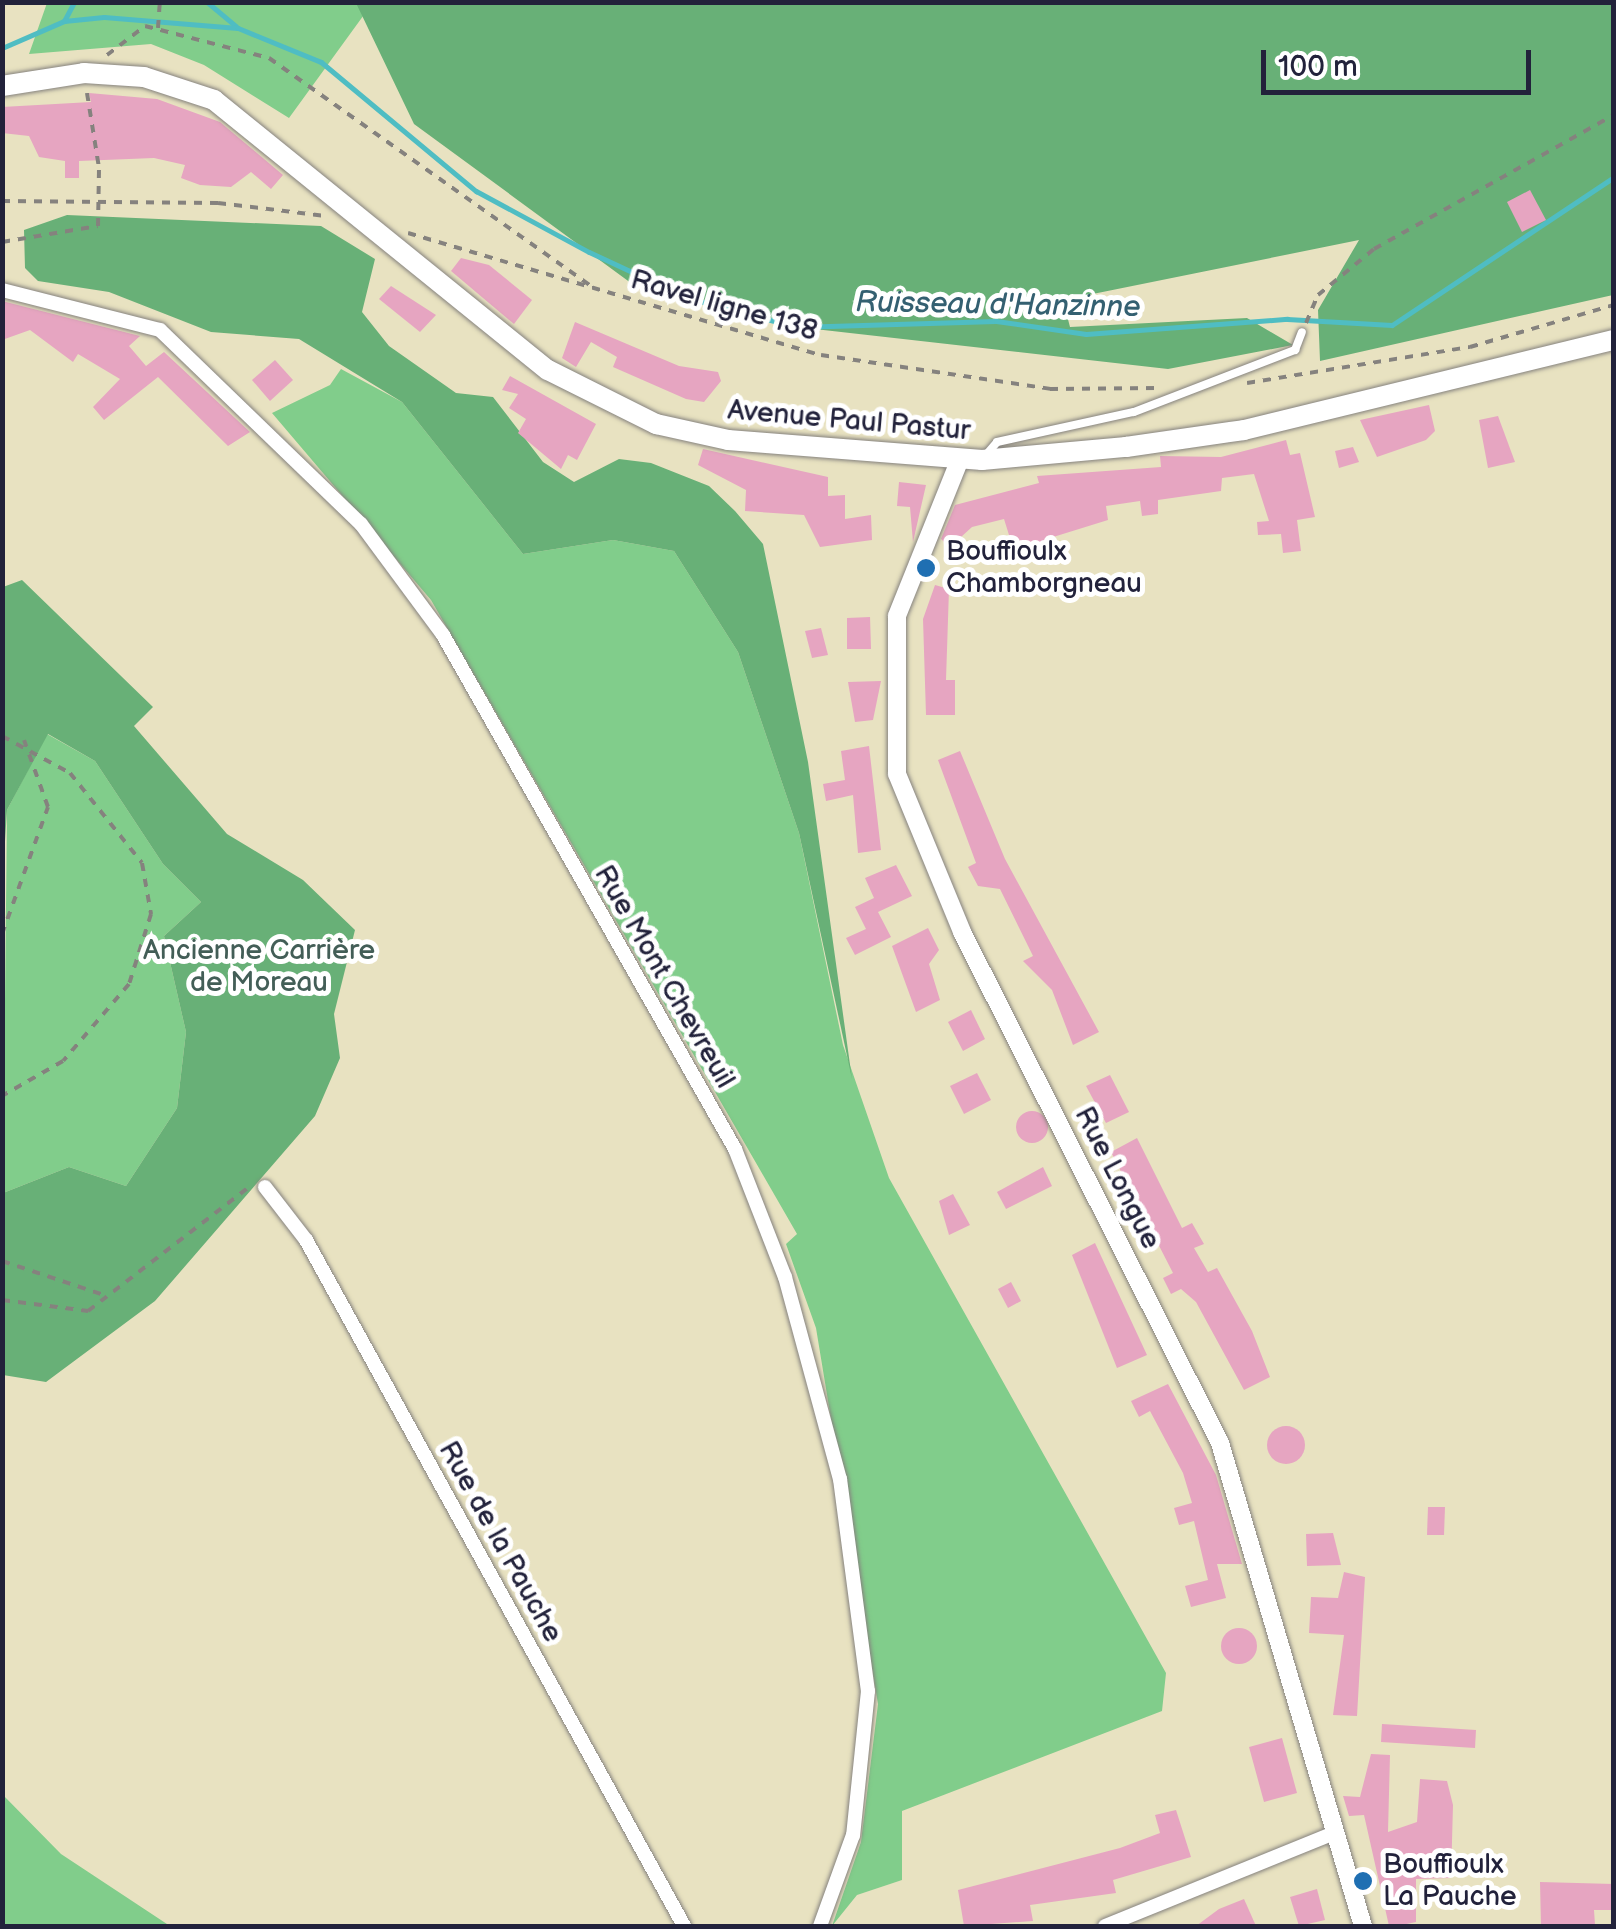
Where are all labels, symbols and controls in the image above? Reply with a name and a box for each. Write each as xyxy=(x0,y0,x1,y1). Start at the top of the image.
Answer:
scale bar xyxy=(1266,30,1536,92)
text: 100 m xyxy=(1278,49,1358,85)
street label: Ravel ligne 138 xyxy=(627,263,821,349)
water label: Ruisseau d'Hanzinne xyxy=(855,285,1141,325)
street label: Avenue Paul Pastur xyxy=(726,394,972,448)
place label: Bouffioulx Chamborgneau xyxy=(946,535,1142,601)
marker: Bouffioulx Chamborgneau xyxy=(915,557,937,579)
street label: Rue Mont Chevreuil xyxy=(587,860,741,1094)
park label: Ancienne Carrière de Moreau xyxy=(143,934,375,1000)
street label: Rue Longue xyxy=(1067,1101,1167,1255)
street label: Rue de la Pauche xyxy=(431,1436,569,1648)
place label: Bouffioulx La Pauche xyxy=(1383,1848,1517,1914)
marker: Bouffioulx La Pauche xyxy=(1352,1870,1374,1892)

